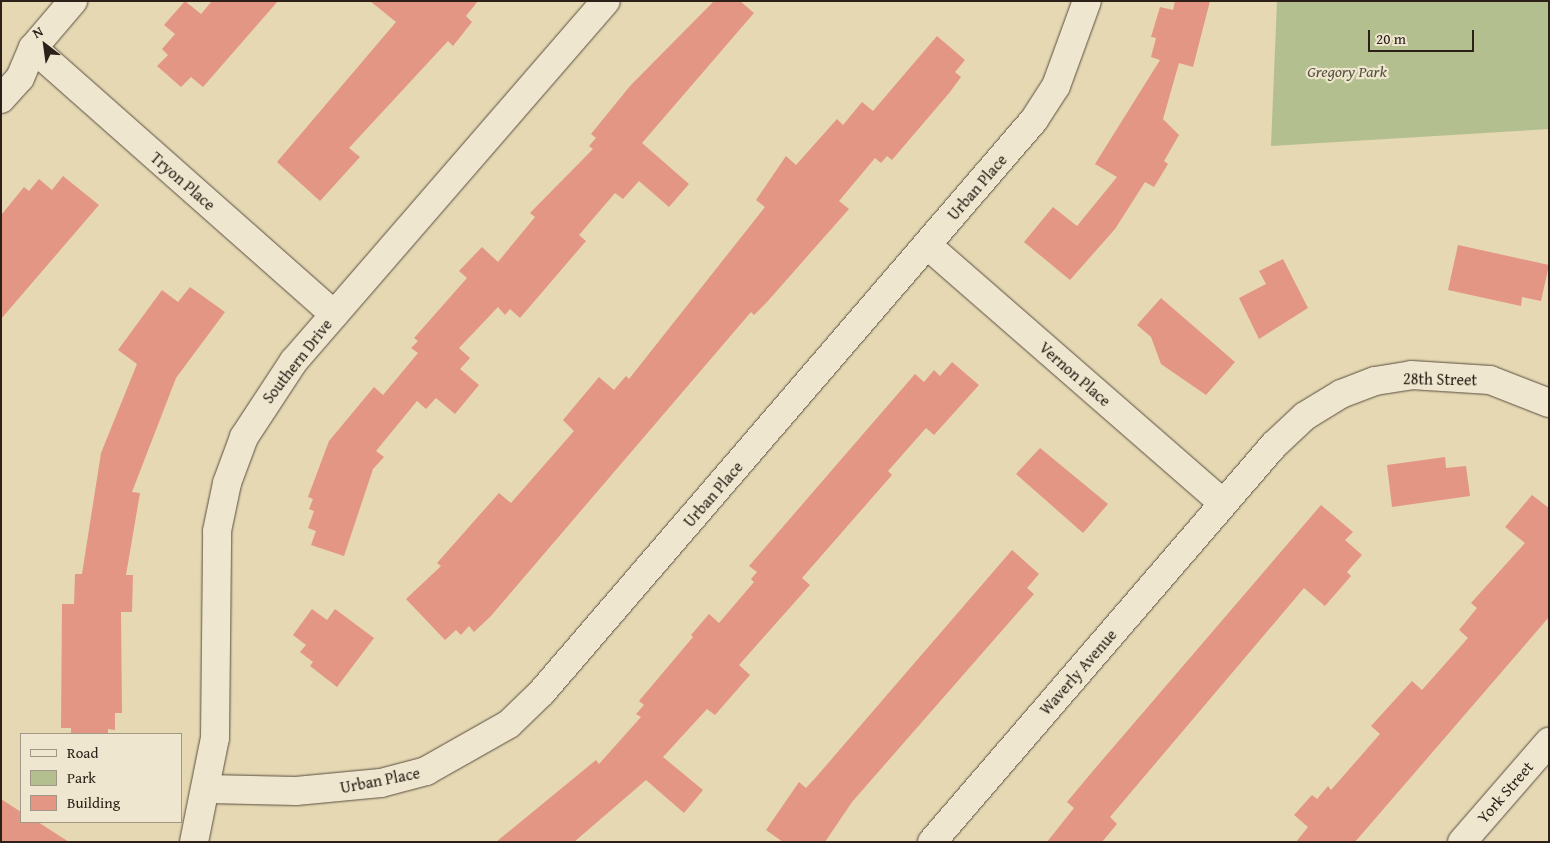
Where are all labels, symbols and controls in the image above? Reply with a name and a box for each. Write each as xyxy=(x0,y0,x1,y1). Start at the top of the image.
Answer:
north arrow xyxy=(20,20,70,70)
scale bar xyxy=(1370,20,1476,52)
text: N xyxy=(28,21,47,43)
text: 20 m xyxy=(1376,28,1406,49)
park label: Gregory Park xyxy=(1307,61,1387,81)
street label: Tryon Place xyxy=(147,148,219,214)
street label: Urban Place xyxy=(943,150,1011,224)
street label: Southern Drive xyxy=(258,315,336,407)
street label: Vernon Place xyxy=(1035,338,1115,410)
street label: 28th Street xyxy=(1403,369,1477,389)
street label: Urban Place xyxy=(679,457,747,531)
street label: Waverly Avenue xyxy=(1036,625,1120,719)
legend xyxy=(20,733,182,823)
text: Road xyxy=(67,742,98,763)
street label: York Street xyxy=(1473,757,1537,827)
street label: Urban Place xyxy=(339,763,421,797)
text: Park xyxy=(67,767,96,788)
text: Building xyxy=(67,792,120,813)

